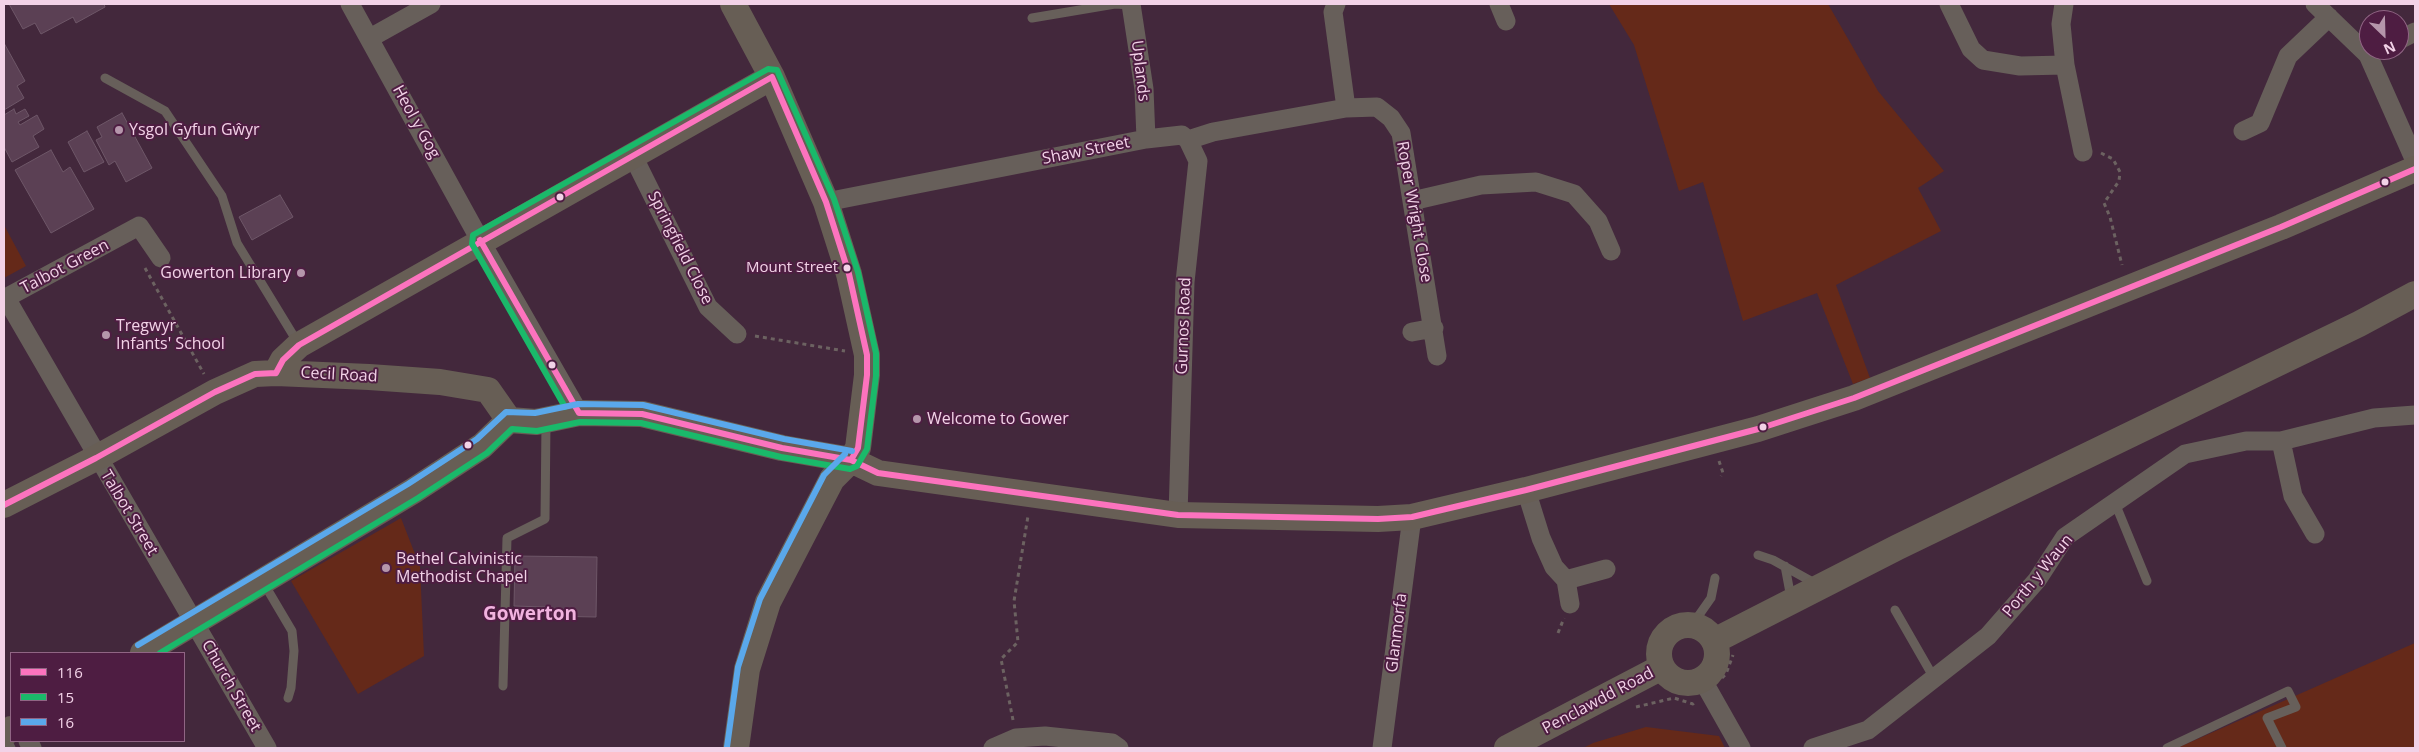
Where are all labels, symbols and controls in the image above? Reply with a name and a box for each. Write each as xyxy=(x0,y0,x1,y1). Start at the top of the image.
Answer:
north arrow xyxy=(2359,10,2409,60)
text: N xyxy=(2381,37,2399,59)
street label: Uplands xyxy=(1127,39,1153,103)
street label: Heol y Gog xyxy=(388,82,444,162)
place label: Ysgol Gyfun Gŵyr xyxy=(129,120,259,140)
marker: Ysgol Gyfun Gŵyr xyxy=(113,124,125,136)
street label: Shaw Street xyxy=(1041,133,1131,169)
street label: Roper Wright Close xyxy=(1392,140,1436,284)
unlabelled marker xyxy=(2380,177,2390,187)
street label: Springfield Close xyxy=(643,188,717,308)
unlabelled marker xyxy=(555,192,565,202)
street label: Talbot Green xyxy=(18,236,112,298)
place label: Mount Street xyxy=(746,259,838,277)
place label: Gowerton Library xyxy=(160,263,291,283)
marker: Mount Street xyxy=(842,263,852,273)
marker: Gowerton Library xyxy=(295,267,307,279)
street label: Gurnos Road xyxy=(1173,277,1195,375)
place label: Tregwyr Infants' School xyxy=(116,316,225,354)
marker: Tregwyr Infants' School xyxy=(100,329,112,341)
unlabelled marker xyxy=(547,360,557,370)
street label: Cecil Road xyxy=(300,363,378,387)
place label: Welcome to Gower xyxy=(927,409,1069,429)
marker: Welcome to Gower xyxy=(911,413,923,425)
unlabelled marker xyxy=(1758,422,1768,432)
unlabelled marker xyxy=(463,440,473,450)
street label: Talbot Street xyxy=(96,467,162,559)
street label: Porth y Waun xyxy=(1999,531,2077,621)
place label: Bethel Calvinistic Methodist Chapel xyxy=(396,549,527,587)
marker: Bethel Calvinistic Methodist Chapel xyxy=(380,562,392,574)
street label: Glanmorfa xyxy=(1383,592,1411,674)
district label: Gowerton xyxy=(483,604,577,626)
street label: Church Street xyxy=(197,637,265,735)
legend xyxy=(10,652,185,742)
text: 116 xyxy=(57,662,83,682)
street label: Penclawdd Road xyxy=(1539,664,1657,738)
text: 15 xyxy=(57,687,74,707)
text: 16 xyxy=(57,712,74,732)

